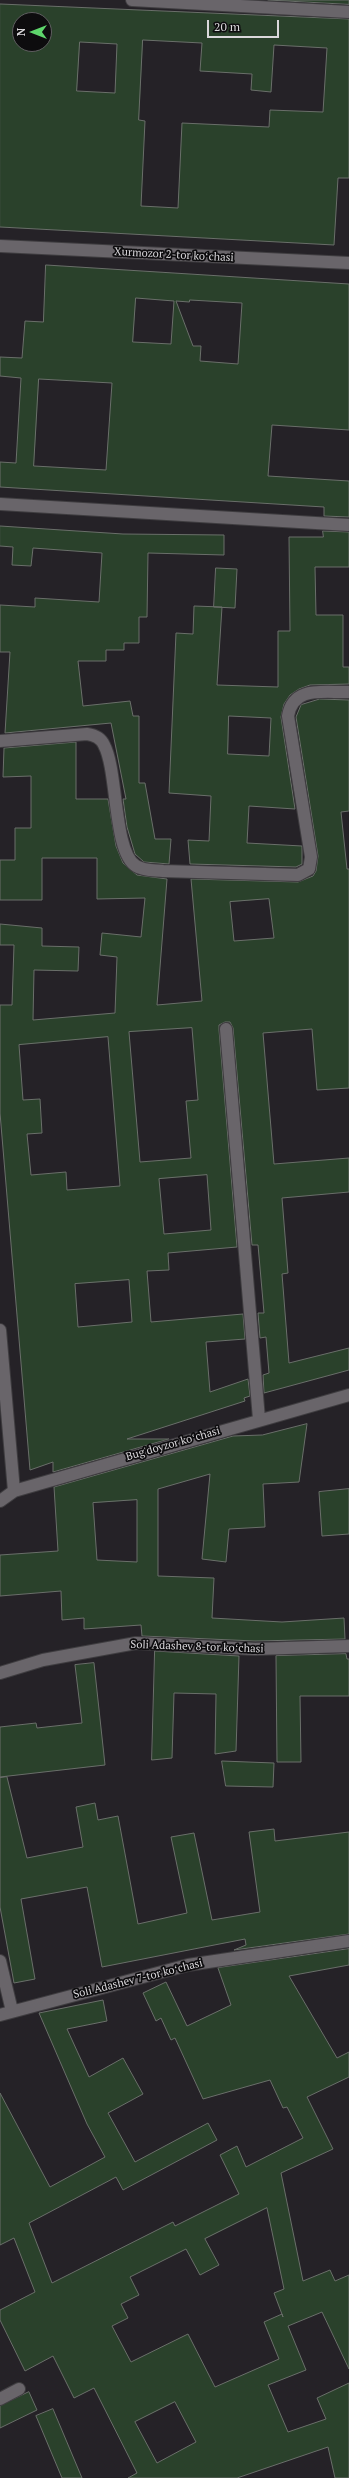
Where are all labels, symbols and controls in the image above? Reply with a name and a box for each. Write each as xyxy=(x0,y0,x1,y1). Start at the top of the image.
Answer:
north arrow xyxy=(12,12,52,52)
scale bar xyxy=(209,12,281,38)
text: 20 m xyxy=(214,19,240,34)
text: N xyxy=(14,28,28,36)
street label: Xurmozor 2-tor koʻchasi xyxy=(114,245,234,265)
street label: Bug'doyzor koʻchasi xyxy=(124,1424,222,1464)
street label: Soli Adashev 8-tor koʻchasi xyxy=(130,1638,264,1656)
street label: Soli Adashev 7-tor koʻchasi xyxy=(72,1957,204,2001)

